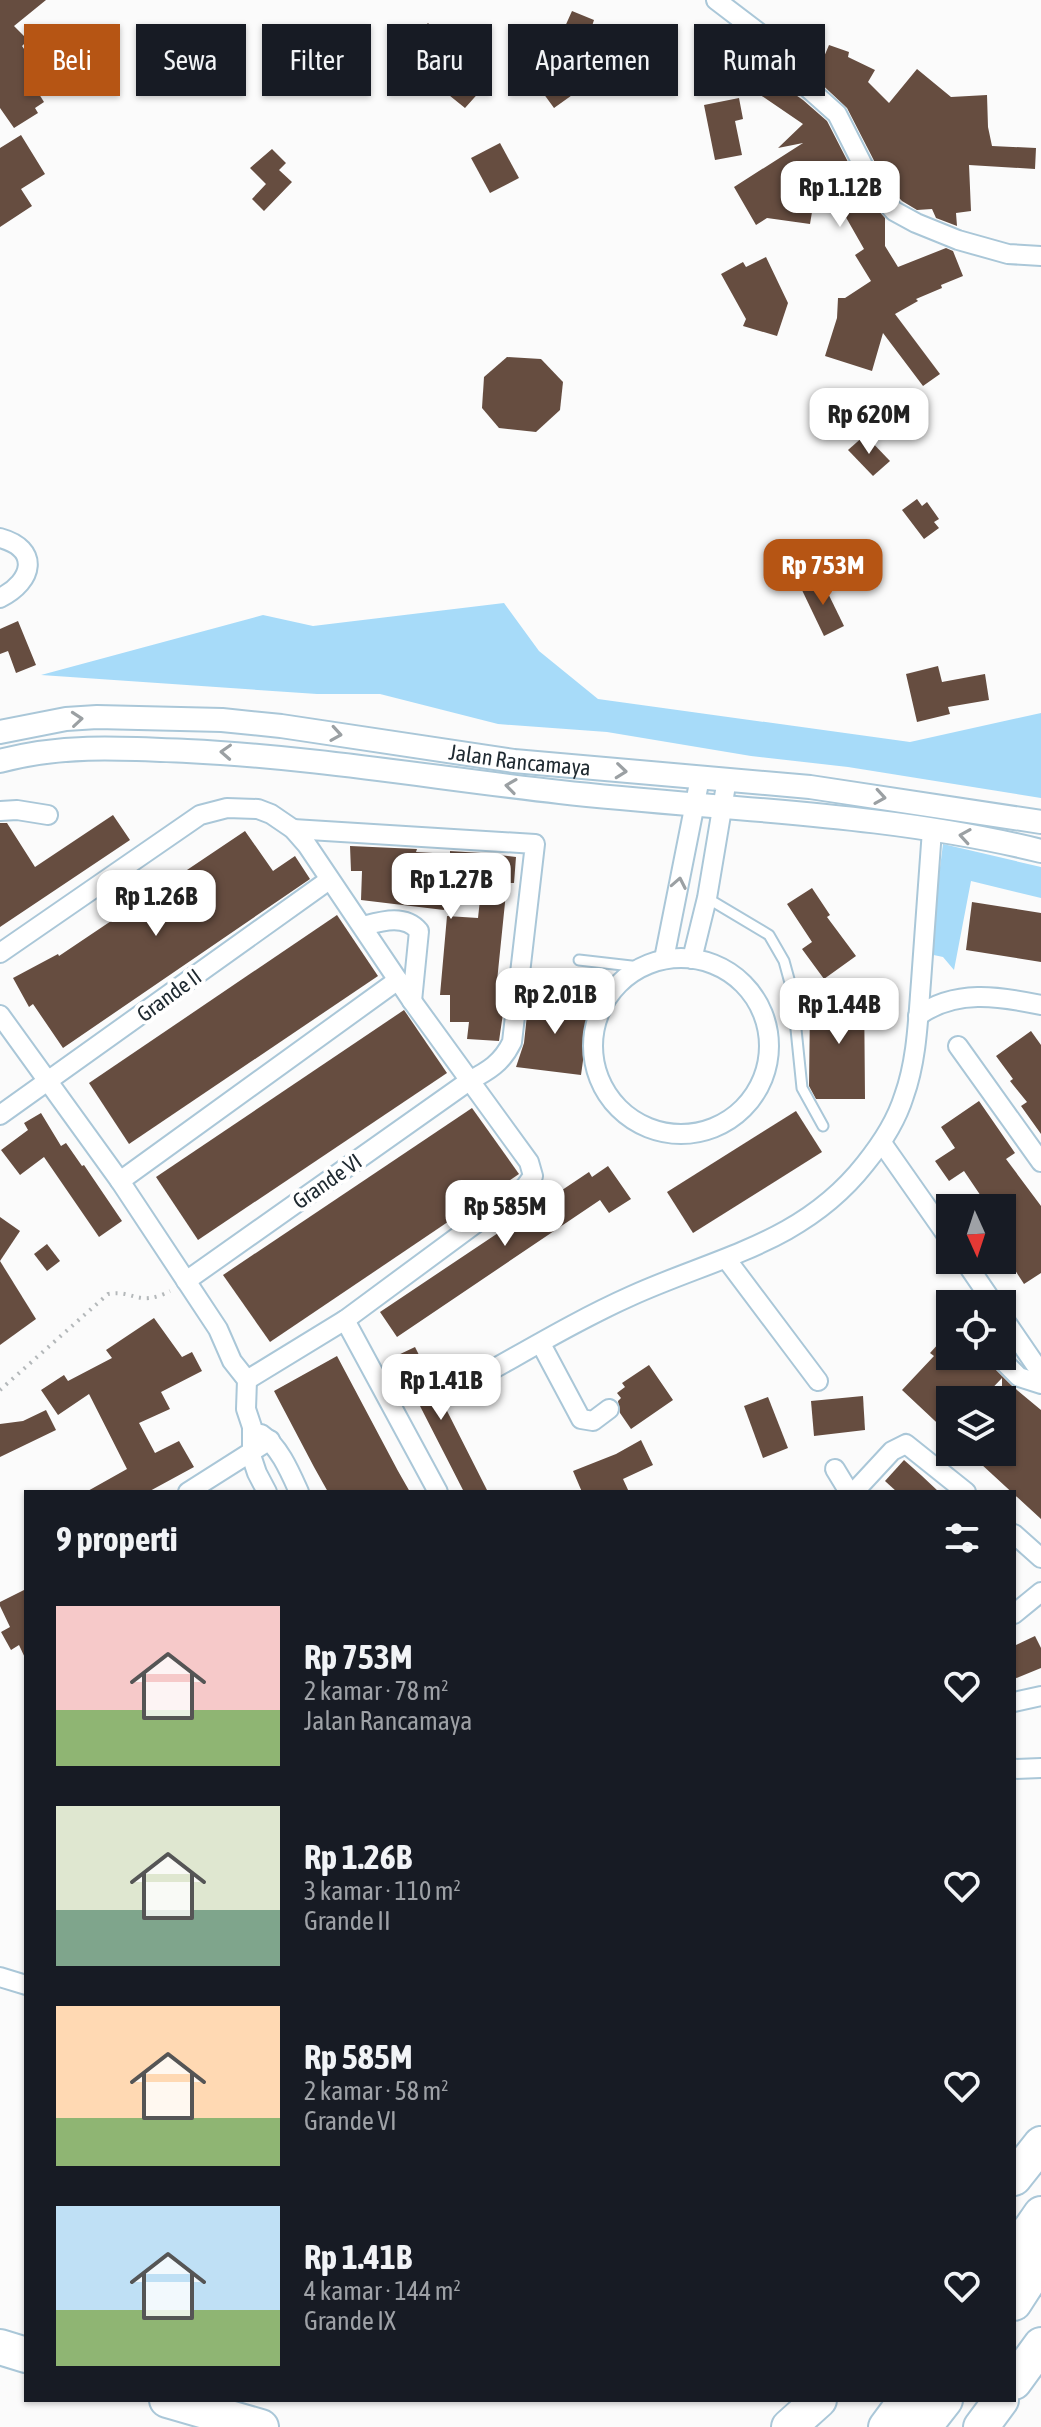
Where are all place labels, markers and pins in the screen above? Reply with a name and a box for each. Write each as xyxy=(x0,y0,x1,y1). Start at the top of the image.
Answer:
pin: Rp 1.12B xyxy=(757,161,923,229)
pin: Rp 620M xyxy=(795,388,943,456)
pin: Rp 753M xyxy=(749,539,897,607)
pin: Rp 1.27B xyxy=(368,853,534,921)
pin: Rp 1.26B xyxy=(73,870,239,938)
pin: Rp 2.01B xyxy=(472,968,638,1036)
pin: Rp 1.44B xyxy=(756,978,922,1046)
pin: Rp 585M xyxy=(431,1180,579,1248)
pin: Rp 1.41B xyxy=(358,1354,524,1422)

